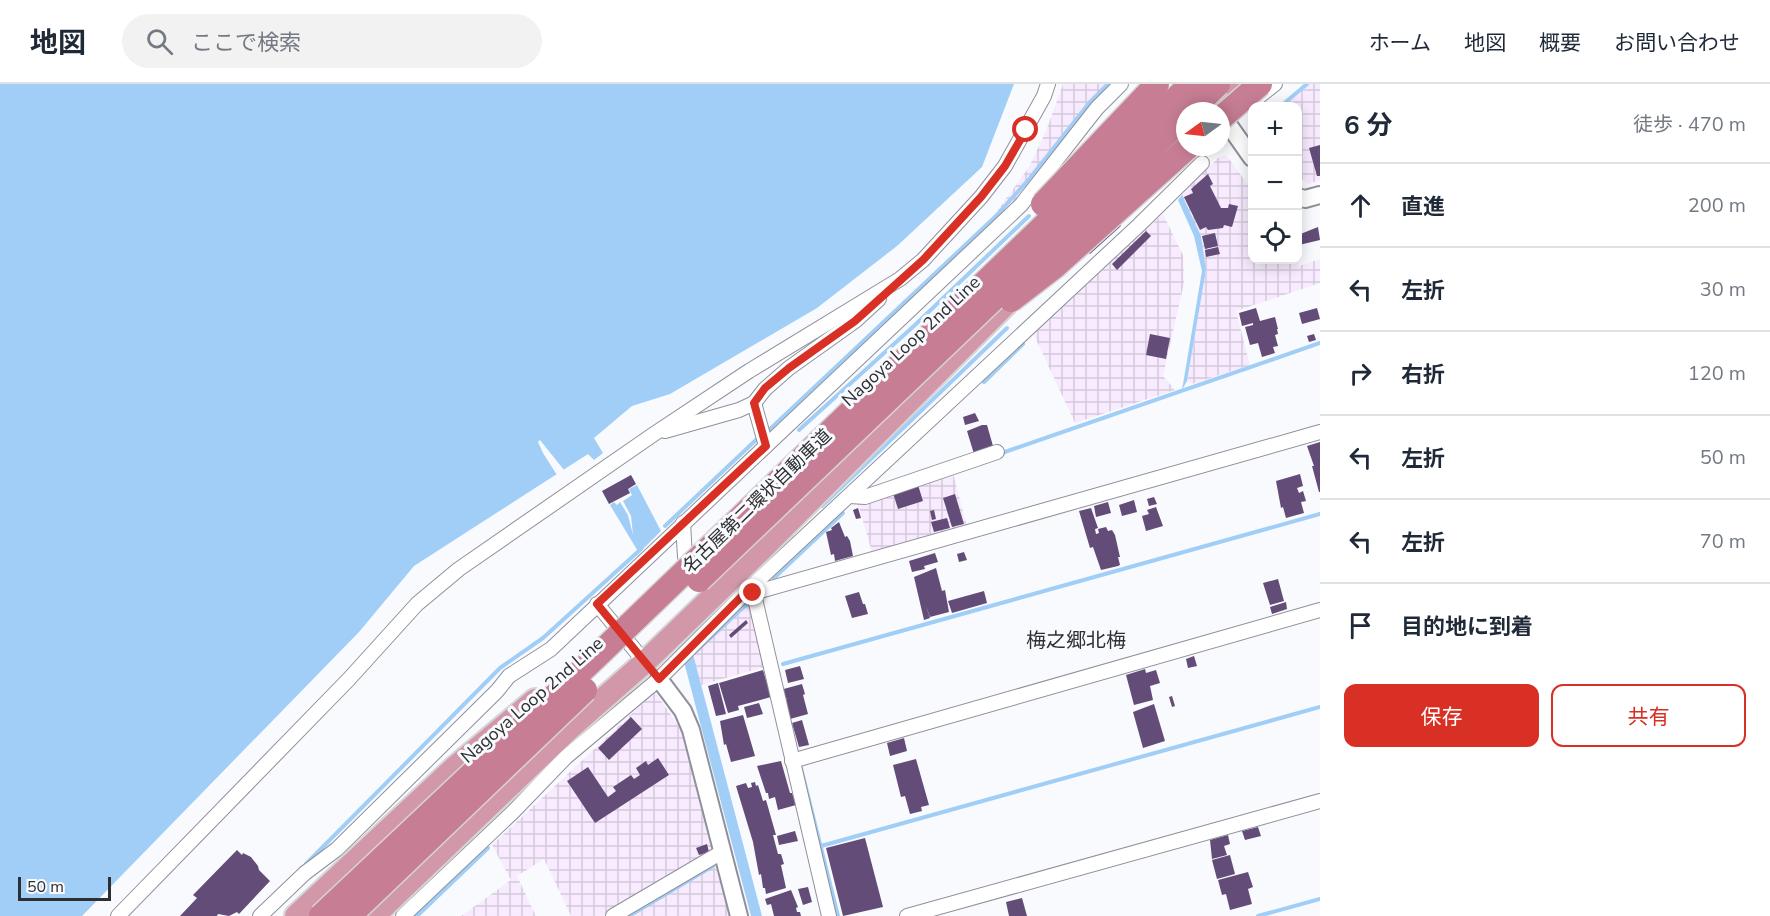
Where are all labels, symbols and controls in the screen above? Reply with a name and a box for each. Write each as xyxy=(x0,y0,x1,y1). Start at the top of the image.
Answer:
search box xyxy=(122,14,542,68)
text: 地図 xyxy=(30,24,86,62)
icon: search xyxy=(143,25,176,58)
text: ここで検索 xyxy=(191,28,301,58)
text: ホーム xyxy=(1369,29,1431,57)
text: 地図 xyxy=(1464,29,1506,57)
text: 概要 xyxy=(1539,29,1581,57)
text: お問い合わせ xyxy=(1614,29,1740,57)
north arrow xyxy=(1176,102,1230,156)
map controls xyxy=(1248,102,1302,264)
button: + xyxy=(1248,102,1302,156)
text: 6 分 xyxy=(1344,108,1393,143)
text: 徒歩 · 470 m xyxy=(1633,111,1746,138)
route start xyxy=(1012,116,1038,142)
button: − xyxy=(1248,156,1302,210)
icon: ahead xyxy=(1344,189,1377,222)
text: 直進 xyxy=(1401,192,1445,222)
text: 200 m xyxy=(1688,192,1746,219)
button: locate xyxy=(1248,210,1302,264)
street label: Nagoya Loop 2nd Line xyxy=(837,270,985,412)
icon: left xyxy=(1344,273,1377,306)
text: 左折 xyxy=(1401,276,1445,306)
text: 30 m xyxy=(1700,276,1746,303)
icon: right xyxy=(1344,357,1377,390)
text: 右折 xyxy=(1401,360,1445,390)
text: 120 m xyxy=(1688,360,1746,387)
street label: 名古屋第二環状自動車道 xyxy=(677,424,837,578)
icon: left xyxy=(1344,441,1377,474)
text: 左折 xyxy=(1401,444,1445,474)
text: 50 m xyxy=(1700,444,1746,471)
icon: left xyxy=(1344,525,1377,558)
text: 左折 xyxy=(1401,528,1445,558)
text: 70 m xyxy=(1700,528,1746,555)
route end xyxy=(739,579,765,605)
icon: arrive xyxy=(1344,609,1377,642)
text: 目的地に到着 xyxy=(1401,612,1533,642)
district label: 梅之郷北梅 xyxy=(1026,627,1126,654)
street label: Nagoya Loop 2nd Line xyxy=(456,631,608,769)
button: 保存 xyxy=(1344,684,1539,747)
button: 共有 xyxy=(1551,684,1746,747)
scale bar xyxy=(18,874,111,902)
text: 50 m xyxy=(27,876,64,898)

